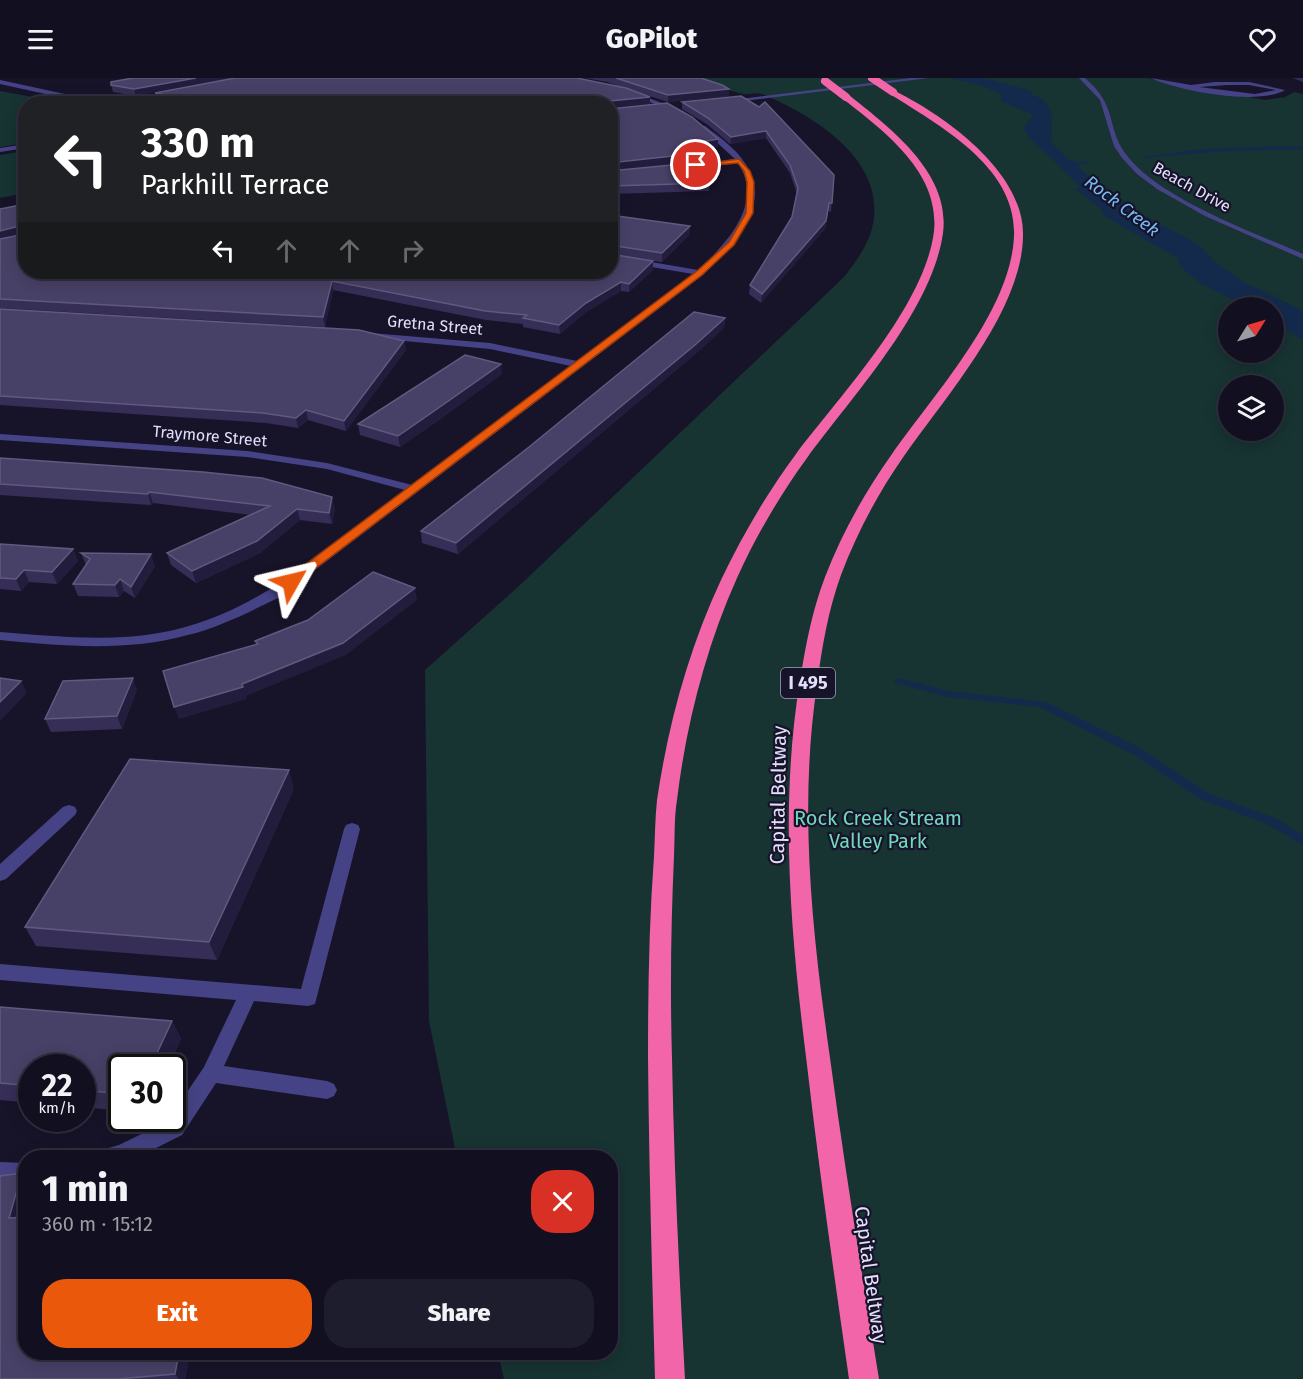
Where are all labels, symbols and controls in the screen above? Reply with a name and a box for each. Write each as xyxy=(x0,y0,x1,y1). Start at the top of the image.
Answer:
icon: menu xyxy=(24,23,57,56)
text: GoPilot xyxy=(606,23,697,55)
icon: heart xyxy=(1246,23,1279,56)
text: 330 m xyxy=(141,118,255,168)
icon: left xyxy=(42,120,120,198)
pin xyxy=(670,139,721,190)
icon: arrive xyxy=(679,148,712,181)
street label: Beach Drive xyxy=(1150,158,1234,216)
text: Parkhill Terrace xyxy=(141,169,329,201)
water label: Rock Creek xyxy=(1080,171,1164,241)
icon: left xyxy=(207,234,240,267)
icon: ahead xyxy=(270,234,303,267)
icon: ahead xyxy=(333,234,366,267)
icon: right xyxy=(396,234,429,267)
north arrow xyxy=(1218,297,1284,363)
map controls xyxy=(1218,297,1284,441)
street label: Gretna Street xyxy=(386,311,484,339)
button: layers xyxy=(1218,375,1284,441)
street label: Traymore Street xyxy=(152,422,268,450)
position arrow xyxy=(259,550,323,614)
road number: I 495 xyxy=(781,668,835,698)
street label: Capital Beltway xyxy=(765,725,791,865)
park label: Rock Creek Stream Valley Park xyxy=(794,806,962,853)
speed limit sign: 30 xyxy=(108,1054,186,1132)
text: 22 xyxy=(41,1068,73,1104)
text: km/h xyxy=(38,1099,76,1117)
text: 1 min xyxy=(42,1167,128,1211)
button: close xyxy=(531,1170,594,1233)
street label: Capital Beltway xyxy=(849,1205,893,1346)
text: 360 m · 15:12 xyxy=(42,1212,153,1236)
button: Exit xyxy=(42,1279,312,1348)
button: Share xyxy=(324,1279,594,1348)

